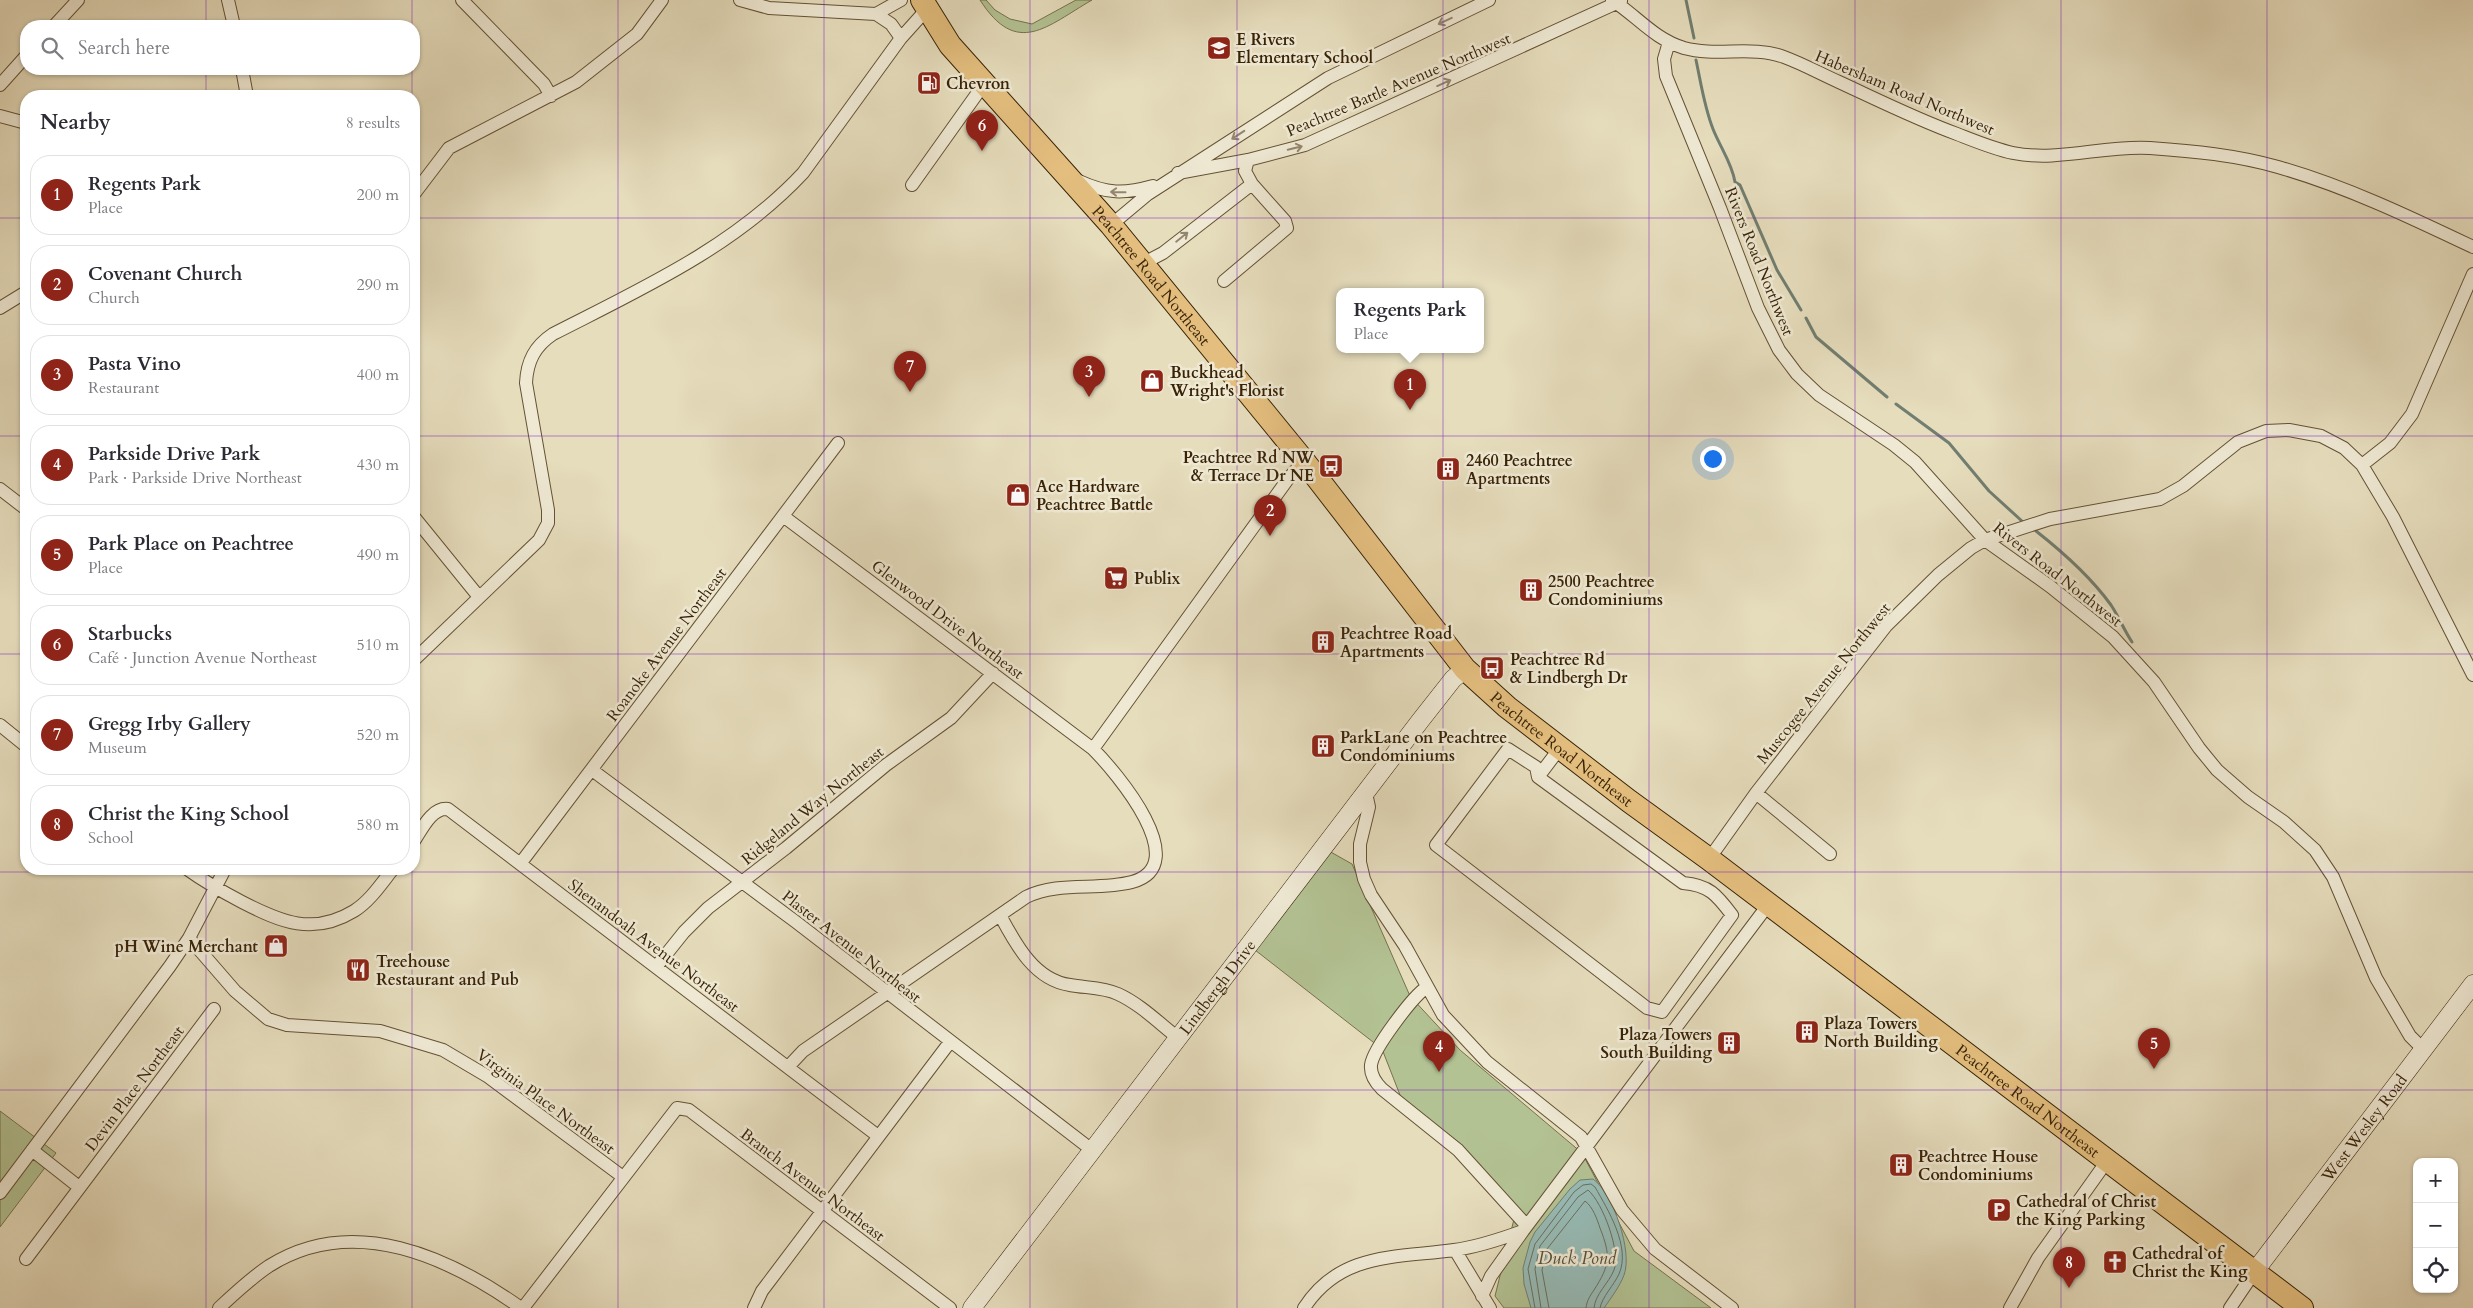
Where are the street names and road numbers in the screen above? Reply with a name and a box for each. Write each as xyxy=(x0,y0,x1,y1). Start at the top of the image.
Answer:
street label: Peachtree Battle Avenue Northwest xyxy=(1283,28,1514,142)
street label: Habersham Road Northwest xyxy=(1812,45,1998,141)
street label: Rivers Road Northwest xyxy=(1719,184,1799,339)
street label: Peachtree Road Northeast xyxy=(1087,201,1215,350)
street label: Rivers Road Northwest xyxy=(1988,517,2127,632)
street label: Glenwood Drive Northeast xyxy=(867,555,1028,684)
street label: Roanoke Avenue Northeast xyxy=(602,563,732,726)
street label: Muscogee Avenue Northwest xyxy=(1752,598,1896,769)
street label: Peachtree Road Northeast xyxy=(1485,687,1637,812)
street label: Ridgeland Way Northeast xyxy=(737,741,888,870)
street label: Shenandoah Avenue Northeast xyxy=(563,874,744,1017)
street label: Plaster Avenue Northeast xyxy=(777,885,926,1008)
street label: Lindbergh Drive xyxy=(1174,935,1261,1040)
street label: Devin Place Northeast xyxy=(80,1021,189,1156)
street label: Peachtree Road Northeast xyxy=(1951,1040,2104,1163)
street label: Virginia Place Northeast xyxy=(472,1044,619,1160)
street label: West Wesley Road xyxy=(2316,1070,2413,1187)
street label: Branch Avenue Northeast xyxy=(736,1123,889,1246)

